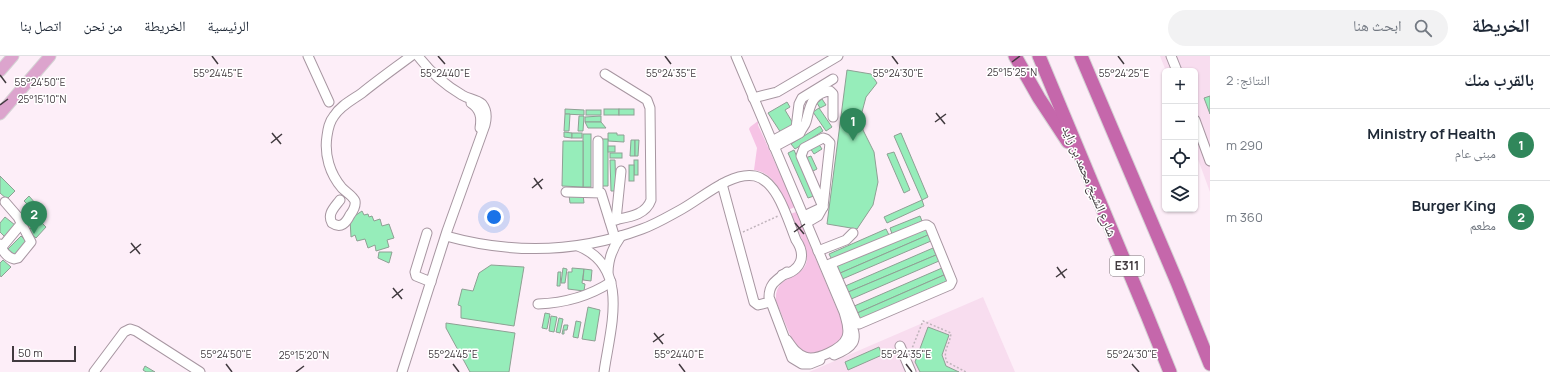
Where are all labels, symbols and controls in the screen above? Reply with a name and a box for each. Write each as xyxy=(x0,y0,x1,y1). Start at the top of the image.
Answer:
search box xyxy=(1168,10,1448,46)
text: الخريطة xyxy=(1472,12,1530,38)
text: ابحث هنا xyxy=(1353,15,1402,36)
text: اتصل بنا xyxy=(20,16,62,35)
text: من نحن xyxy=(84,16,122,35)
text: الخريطة xyxy=(144,16,186,35)
text: الرئيسية xyxy=(208,16,249,35)
icon: search xyxy=(1412,17,1434,39)
text: 25°15'25"N xyxy=(987,65,1037,79)
text: 55°24'45"E xyxy=(193,66,243,80)
text: 55°24'40"E xyxy=(420,66,470,80)
text: 55°24'35"E xyxy=(646,66,696,80)
text: 55°24'30"E xyxy=(873,66,924,80)
text: 55°24'25"E xyxy=(1099,66,1149,80)
map controls xyxy=(1162,68,1198,212)
button: + xyxy=(1162,68,1198,104)
text: بالقرب منك xyxy=(1464,68,1534,91)
text: النتائج: 2 xyxy=(1226,71,1270,89)
text: 55°24'50"E xyxy=(15,75,66,89)
text: 25°15'10"N xyxy=(18,92,66,106)
button: − xyxy=(1162,104,1198,140)
pin: 1 xyxy=(840,108,866,141)
street label: شارع الشيخ محمد بن زايد xyxy=(1058,123,1122,240)
text: Ministry of Health xyxy=(1367,123,1496,144)
text: 290 m xyxy=(1226,136,1263,154)
text: 1 xyxy=(1518,136,1524,154)
button: locate xyxy=(1162,140,1198,176)
text: مبنى عام xyxy=(1455,144,1496,162)
button: layers xyxy=(1162,176,1198,212)
text: Burger King xyxy=(1412,195,1496,216)
pin: 2 xyxy=(21,201,47,234)
your location xyxy=(484,207,504,227)
text: 360 m xyxy=(1226,208,1263,226)
text: 2 xyxy=(1517,208,1525,226)
text: مطعم xyxy=(1470,216,1496,234)
road number: E311 xyxy=(1110,256,1144,276)
scale bar xyxy=(12,344,76,363)
text: 50 m xyxy=(18,345,43,360)
text: 55°24'50"E xyxy=(201,347,252,361)
text: 55°24'45"E xyxy=(428,347,478,361)
text: 55°24'40"E xyxy=(654,347,704,361)
text: 55°24'35"E xyxy=(881,347,931,361)
text: 55°24'30"E xyxy=(1107,347,1158,361)
text: 25°15'20"N xyxy=(279,348,329,362)

